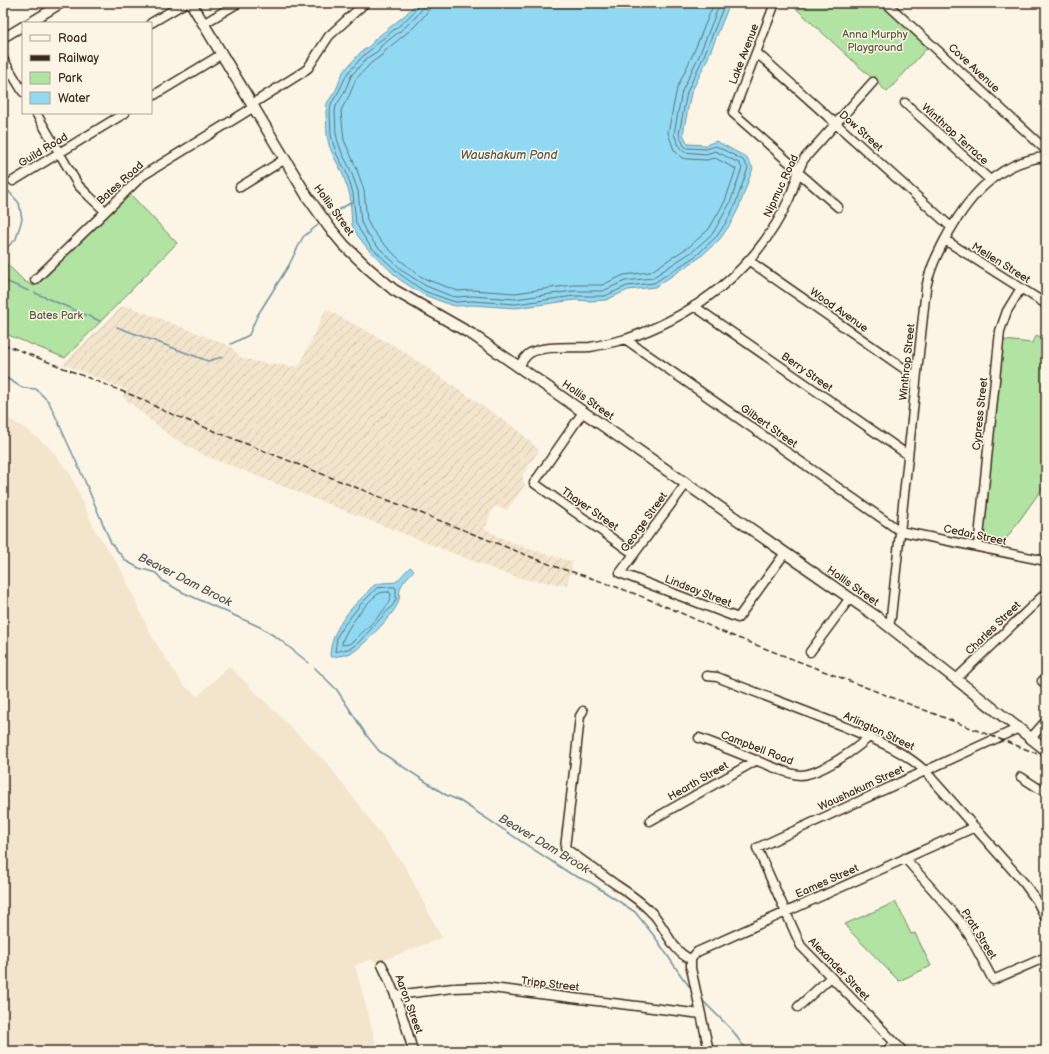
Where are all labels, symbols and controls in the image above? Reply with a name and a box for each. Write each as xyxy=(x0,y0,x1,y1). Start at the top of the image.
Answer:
street label: Lake Avenue xyxy=(726,21,762,86)
legend xyxy=(22,22,152,114)
park label: Anna Murphy Playground xyxy=(842,28,908,54)
text: Road xyxy=(58,31,87,46)
street label: Cove Avenue xyxy=(946,41,1003,95)
text: Railway xyxy=(58,51,100,66)
text: Park xyxy=(58,71,82,86)
text: Water xyxy=(58,91,90,106)
street label: Winthrop Terrace xyxy=(919,101,991,168)
street label: Dow Street xyxy=(836,108,886,154)
street label: Guild Road xyxy=(16,130,70,170)
water label: Waushakum Pond xyxy=(461,148,559,163)
street label: Nipmuc Road xyxy=(761,153,801,219)
street label: Bates Road xyxy=(94,159,146,207)
street label: Hollis Street xyxy=(311,182,357,239)
street label: Mellen Street xyxy=(969,240,1033,286)
street label: Wood Avenue xyxy=(807,285,871,335)
park label: Bates Park xyxy=(29,309,84,322)
street label: Winthrop Street xyxy=(897,322,918,401)
street label: Berry Street xyxy=(779,350,836,395)
street label: Cypress Street xyxy=(970,376,990,451)
street label: Hollis Street xyxy=(560,377,617,423)
street label: Gilbert Street xyxy=(738,402,800,451)
street label: Thayer Street xyxy=(559,485,621,534)
street label: George Street xyxy=(618,489,670,554)
street label: Cedar Street xyxy=(942,522,1008,548)
water label: Beaver Dam Brook xyxy=(136,550,235,611)
street label: Hollis Street xyxy=(825,563,882,609)
street label: Lindsay Street xyxy=(663,572,734,610)
street label: Charles Street xyxy=(963,598,1024,657)
street label: Arlington Street xyxy=(841,709,917,753)
street label: Campbell Road xyxy=(719,728,795,768)
street label: Hearth Street xyxy=(666,758,731,803)
street label: Waushakum Street xyxy=(816,762,906,814)
water label: Beaver Dam Brook xyxy=(496,811,593,878)
street label: Eames Street xyxy=(794,861,861,901)
street label: Pratt Street xyxy=(958,907,1000,962)
street label: Alexander Street xyxy=(806,935,873,1004)
street label: Aaron Street xyxy=(392,973,426,1036)
street label: Tripp Street xyxy=(520,974,580,994)

